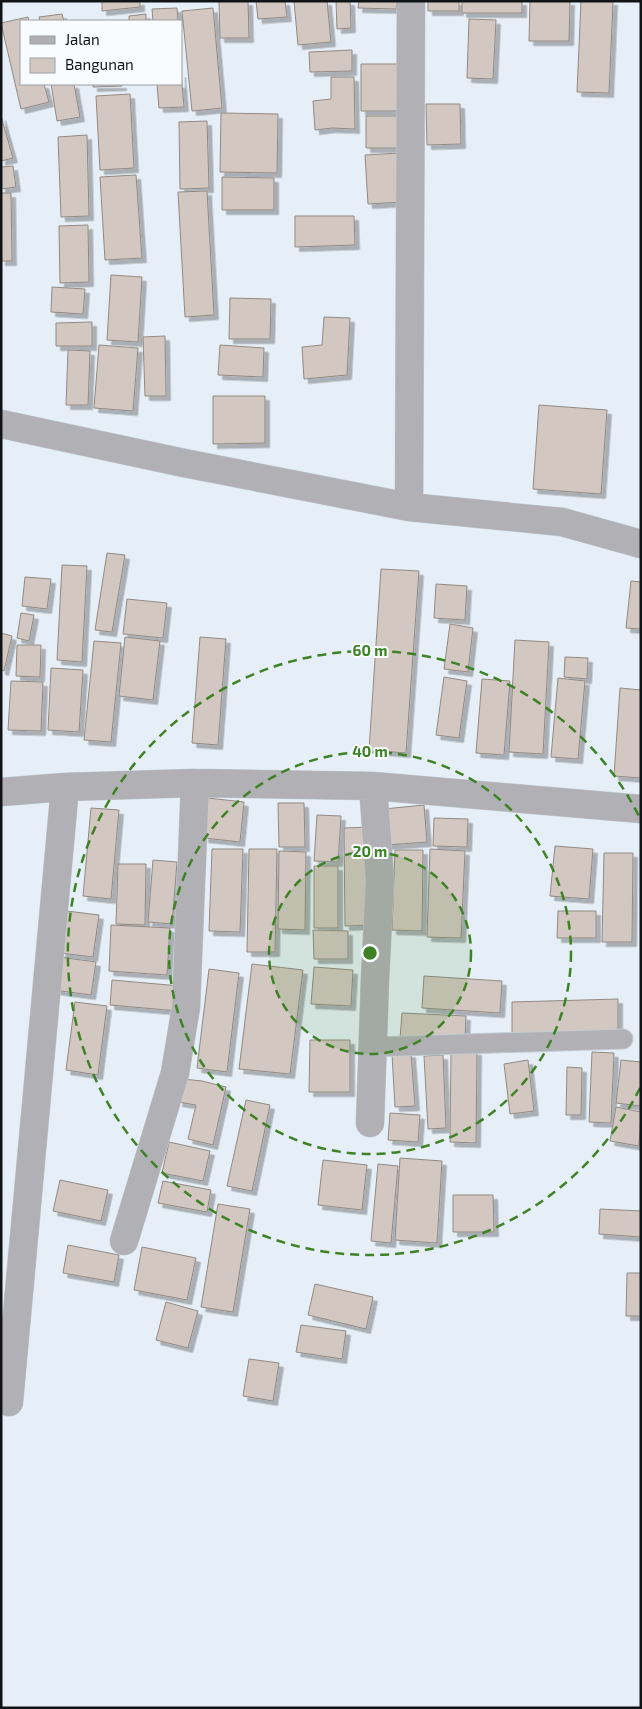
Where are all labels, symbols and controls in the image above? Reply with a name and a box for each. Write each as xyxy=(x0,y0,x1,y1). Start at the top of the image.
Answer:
legend xyxy=(20,20,182,85)
text: Jalan xyxy=(65,30,100,48)
text: Bangunan xyxy=(65,55,134,73)
text: 60 m xyxy=(353,641,387,659)
text: 40 m xyxy=(352,742,388,760)
text: 20 m xyxy=(353,842,387,860)
centre of rings xyxy=(361,944,379,962)

